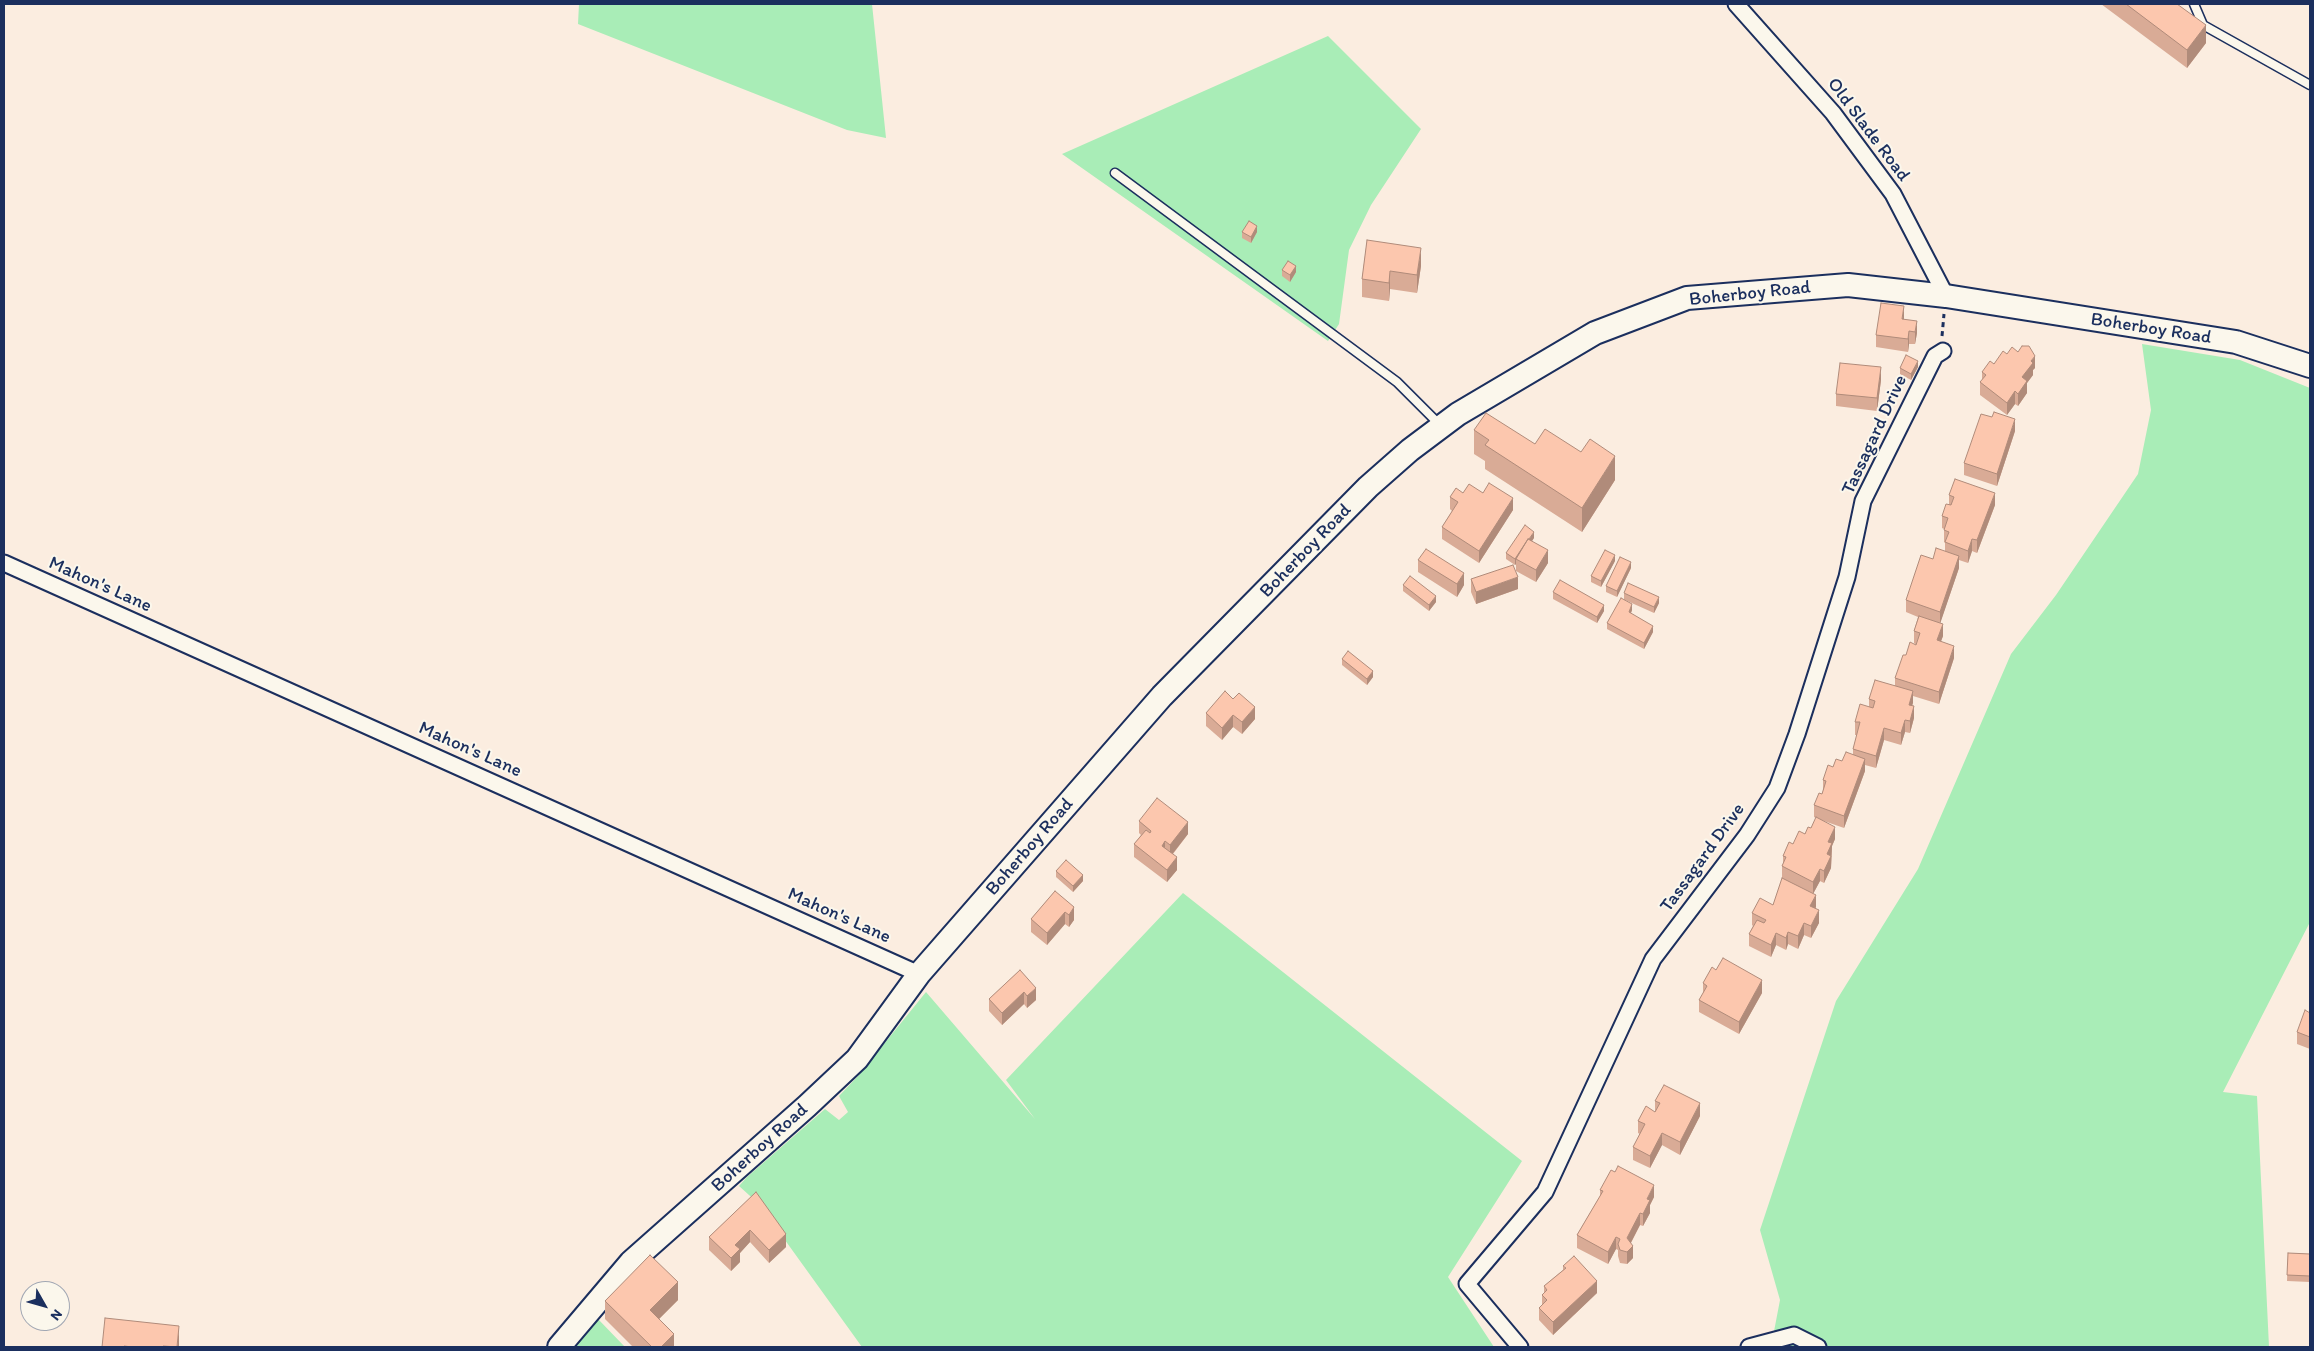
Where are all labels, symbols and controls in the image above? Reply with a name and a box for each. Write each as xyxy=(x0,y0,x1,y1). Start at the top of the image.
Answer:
street label: Old Slade Road xyxy=(1822,74,1914,186)
street label: Boherboy Road xyxy=(1688,276,1812,312)
street label: Boherboy Road xyxy=(2089,308,2213,350)
street label: Tassagard Drive xyxy=(1837,372,1913,498)
street label: Boherboy Road xyxy=(1255,499,1357,603)
street label: Mahon's Lane xyxy=(45,552,155,618)
street label: Mahon's Lane xyxy=(415,717,525,783)
street label: Boherboy Road xyxy=(981,793,1079,901)
street label: Tassagard Drive xyxy=(1656,799,1750,917)
street label: Mahon's Lane xyxy=(784,883,894,949)
street label: Boherboy Road xyxy=(707,1099,813,1197)
north arrow xyxy=(20,1281,70,1331)
text: N xyxy=(47,1306,66,1324)

